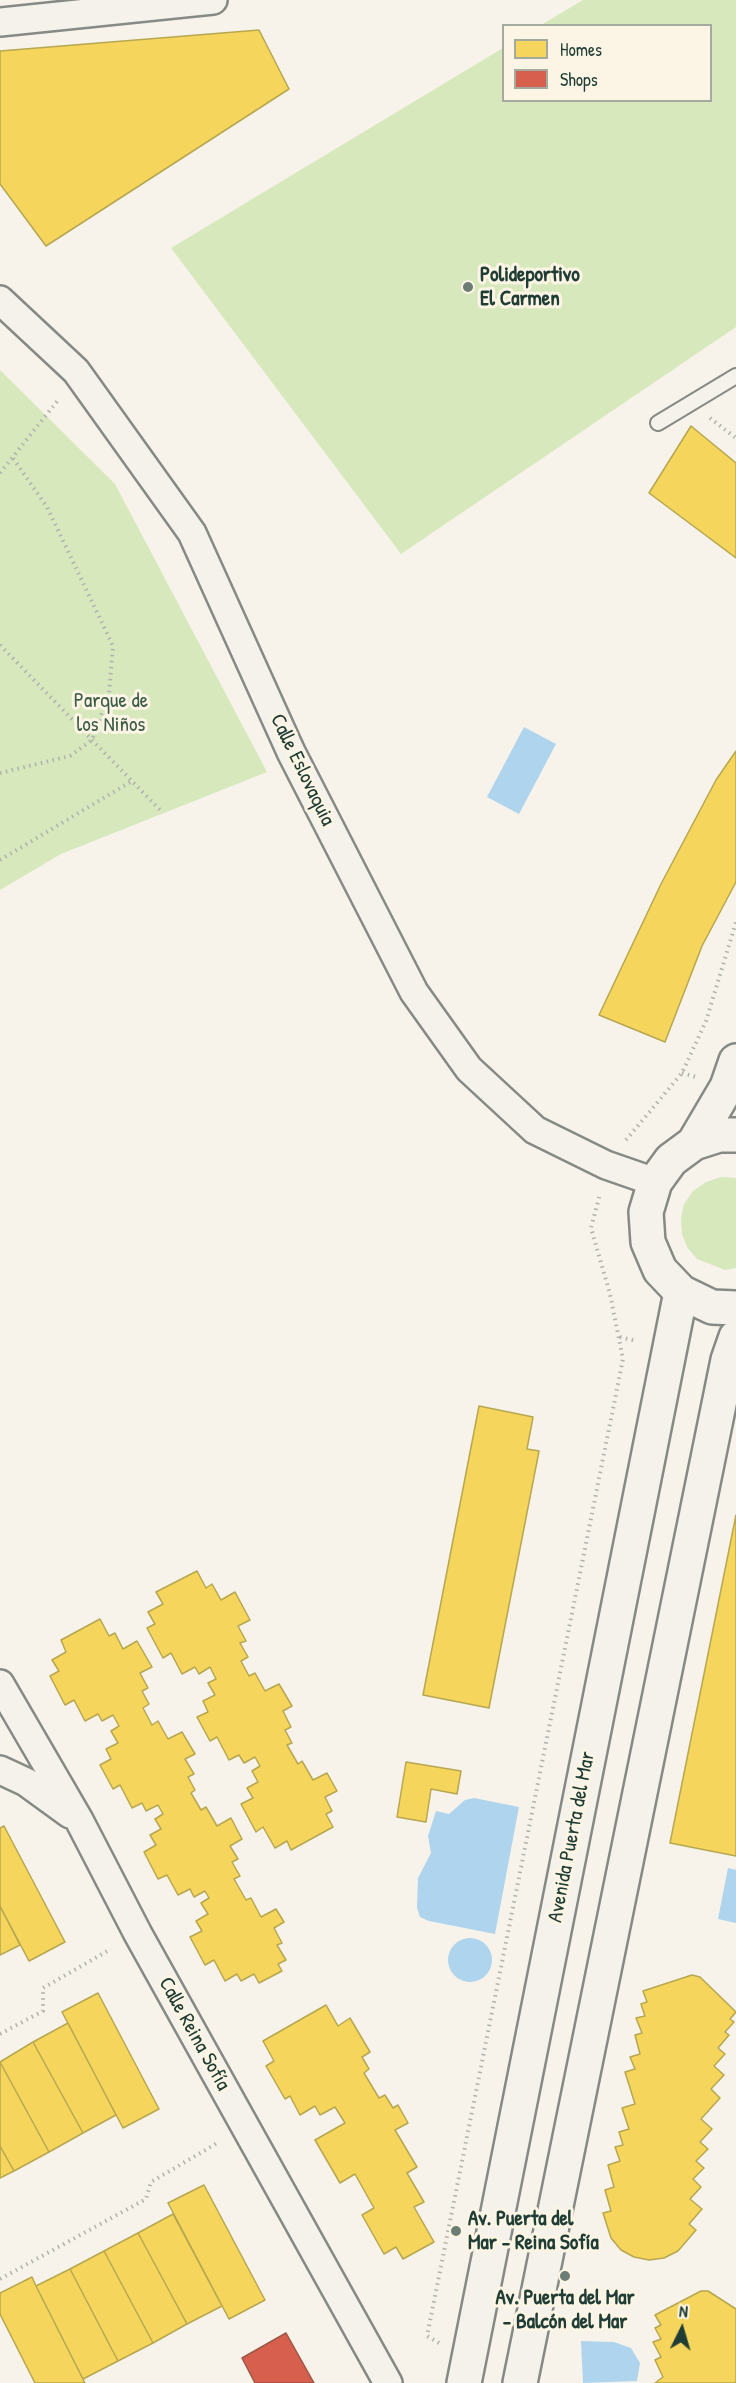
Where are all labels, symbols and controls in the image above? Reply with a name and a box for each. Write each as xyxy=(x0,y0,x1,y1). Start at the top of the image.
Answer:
legend xyxy=(502,24,712,102)
text: Homes xyxy=(560,37,602,62)
text: Shops xyxy=(560,67,598,92)
place label: Polideportivo El Carmen xyxy=(480,262,580,312)
marker: Polideportivo El Carmen xyxy=(461,280,475,294)
park label: Parque de los Niños xyxy=(74,688,148,738)
street label: Calle Eslovaquia xyxy=(264,710,340,830)
street label: Avenida Puerta del Mar xyxy=(543,1749,601,1925)
street label: Calle Reina Sofía xyxy=(153,1973,235,2095)
place label: Av. Puerta del Mar - Reina Sofía xyxy=(468,2206,599,2256)
marker: Av. Puerta del Mar - Reina Sofía xyxy=(449,2224,463,2238)
marker: Av. Puerta del Mar - Balcón del Mar xyxy=(558,2269,572,2283)
place label: Av. Puerta del Mar - Balcón del Mar xyxy=(496,2285,634,2335)
north arrow xyxy=(652,2299,712,2359)
text: N xyxy=(678,2300,689,2322)

